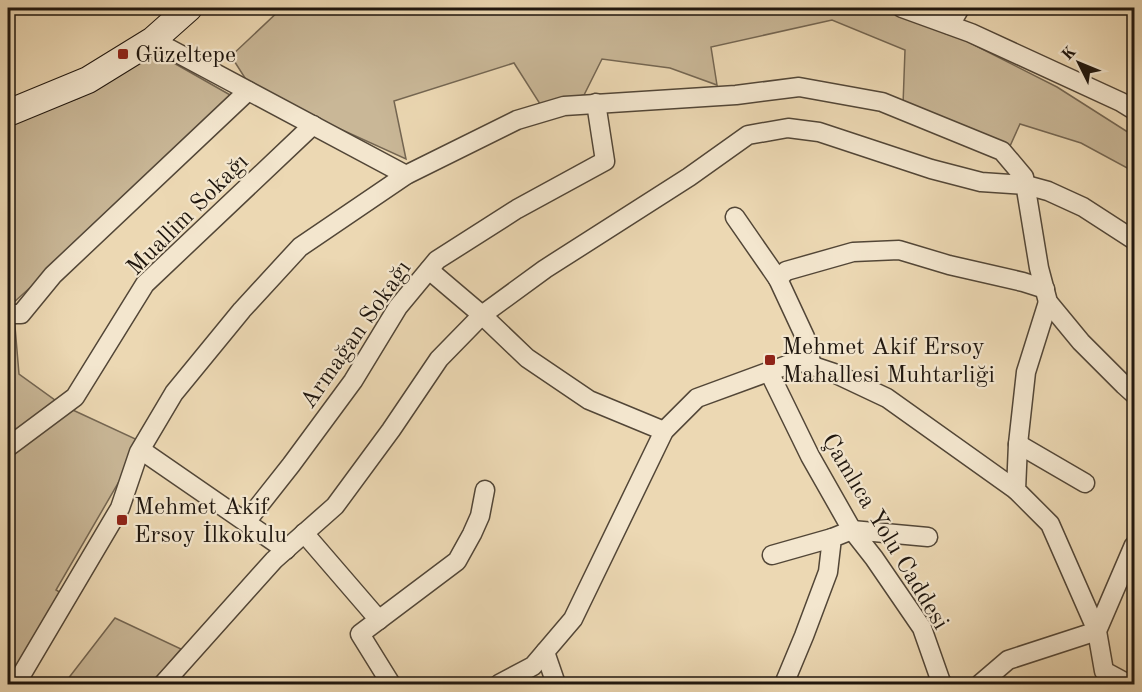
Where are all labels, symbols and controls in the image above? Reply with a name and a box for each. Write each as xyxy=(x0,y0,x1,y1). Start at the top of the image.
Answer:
north arrow xyxy=(1049,33,1109,93)
place label: Güzeltepe xyxy=(135,44,236,68)
text: K xyxy=(1059,44,1080,64)
marker: Güzeltepe xyxy=(116,47,130,61)
street label: Muallim Sokağı xyxy=(123,150,254,281)
street label: Armağan Sokağı xyxy=(297,257,416,413)
place label: Mehmet Akif Ersoy Mahallesi Muhtarliği xyxy=(782,336,995,388)
marker: Mehmet Akif Ersoy Mahallesi Muhtarliği xyxy=(763,353,777,367)
street label: Çamlıca Yolu Caddesi xyxy=(816,430,952,634)
place label: Mehmet Akif Ersoy İlkokulu xyxy=(134,496,287,548)
marker: Mehmet Akif Ersoy İlkokulu xyxy=(115,513,129,527)

